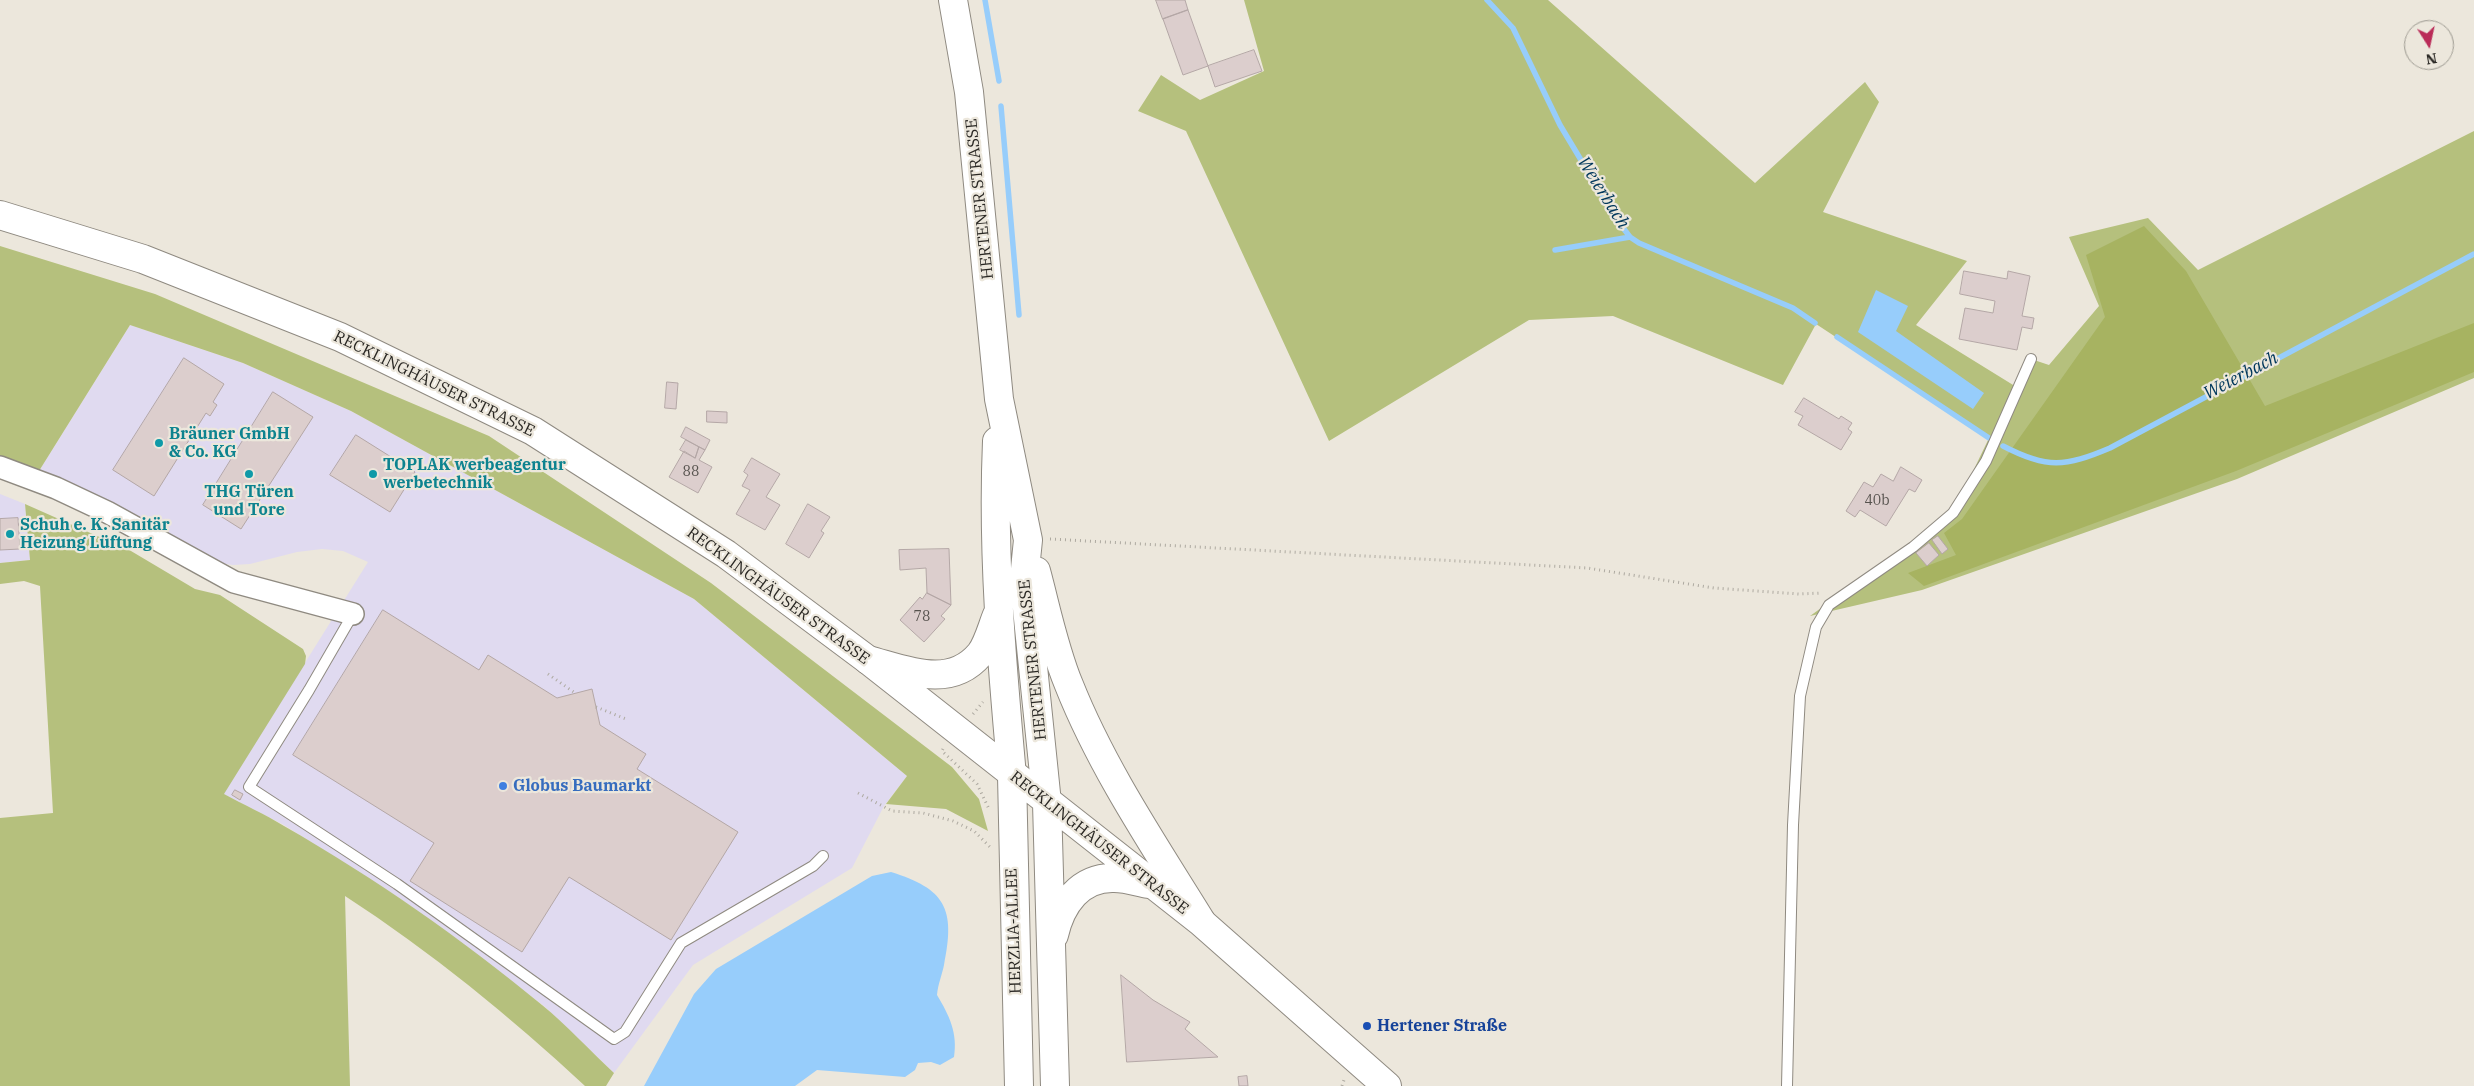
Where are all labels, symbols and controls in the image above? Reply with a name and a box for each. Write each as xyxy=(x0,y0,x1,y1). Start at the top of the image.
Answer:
north arrow xyxy=(2404,20,2454,70)
text: N xyxy=(2424,49,2438,69)
street label: HERTENER STRASSE xyxy=(962,118,998,280)
water label: Weierbach xyxy=(1572,153,1634,233)
street label: RECKLINGHÄUSER STRASSE xyxy=(330,327,538,441)
water label: Weierbach xyxy=(2200,347,2282,405)
place label: Bräuner GmbH & Co. KG xyxy=(169,424,290,462)
marker: Bräuner GmbH & Co. KG xyxy=(153,437,165,449)
place label: TOPLAK werbeagentur werbetechnik xyxy=(383,455,566,493)
house number: 88 xyxy=(683,464,699,480)
marker: THG Türen und Tore xyxy=(243,468,255,480)
marker: TOPLAK werbeagentur werbetechnik xyxy=(367,468,379,480)
place label: THG Türen und Tore xyxy=(204,482,294,520)
house number: 40b xyxy=(1864,493,1890,509)
place label: Schuh e. K. Sanitär Heizung Lüftung xyxy=(20,515,170,553)
street label: RECKLINGHÄUSER STRASSE xyxy=(683,523,873,669)
marker: Schuh e. K. Sanitär Heizung Lüftung xyxy=(4,528,16,540)
street label: HERTENER STRASSE xyxy=(1015,579,1051,741)
house number: 78 xyxy=(914,609,930,625)
street label: RECKLINGHÄUSER STRASSE xyxy=(1006,767,1192,919)
place label: Globus Baumarkt xyxy=(513,776,651,796)
marker: Globus Baumarkt xyxy=(497,780,509,792)
street label: HERZLIA-ALLEE xyxy=(1002,868,1026,994)
place label: Hertener Straße xyxy=(1377,1016,1507,1036)
marker: Hertener Straße xyxy=(1361,1020,1373,1032)

